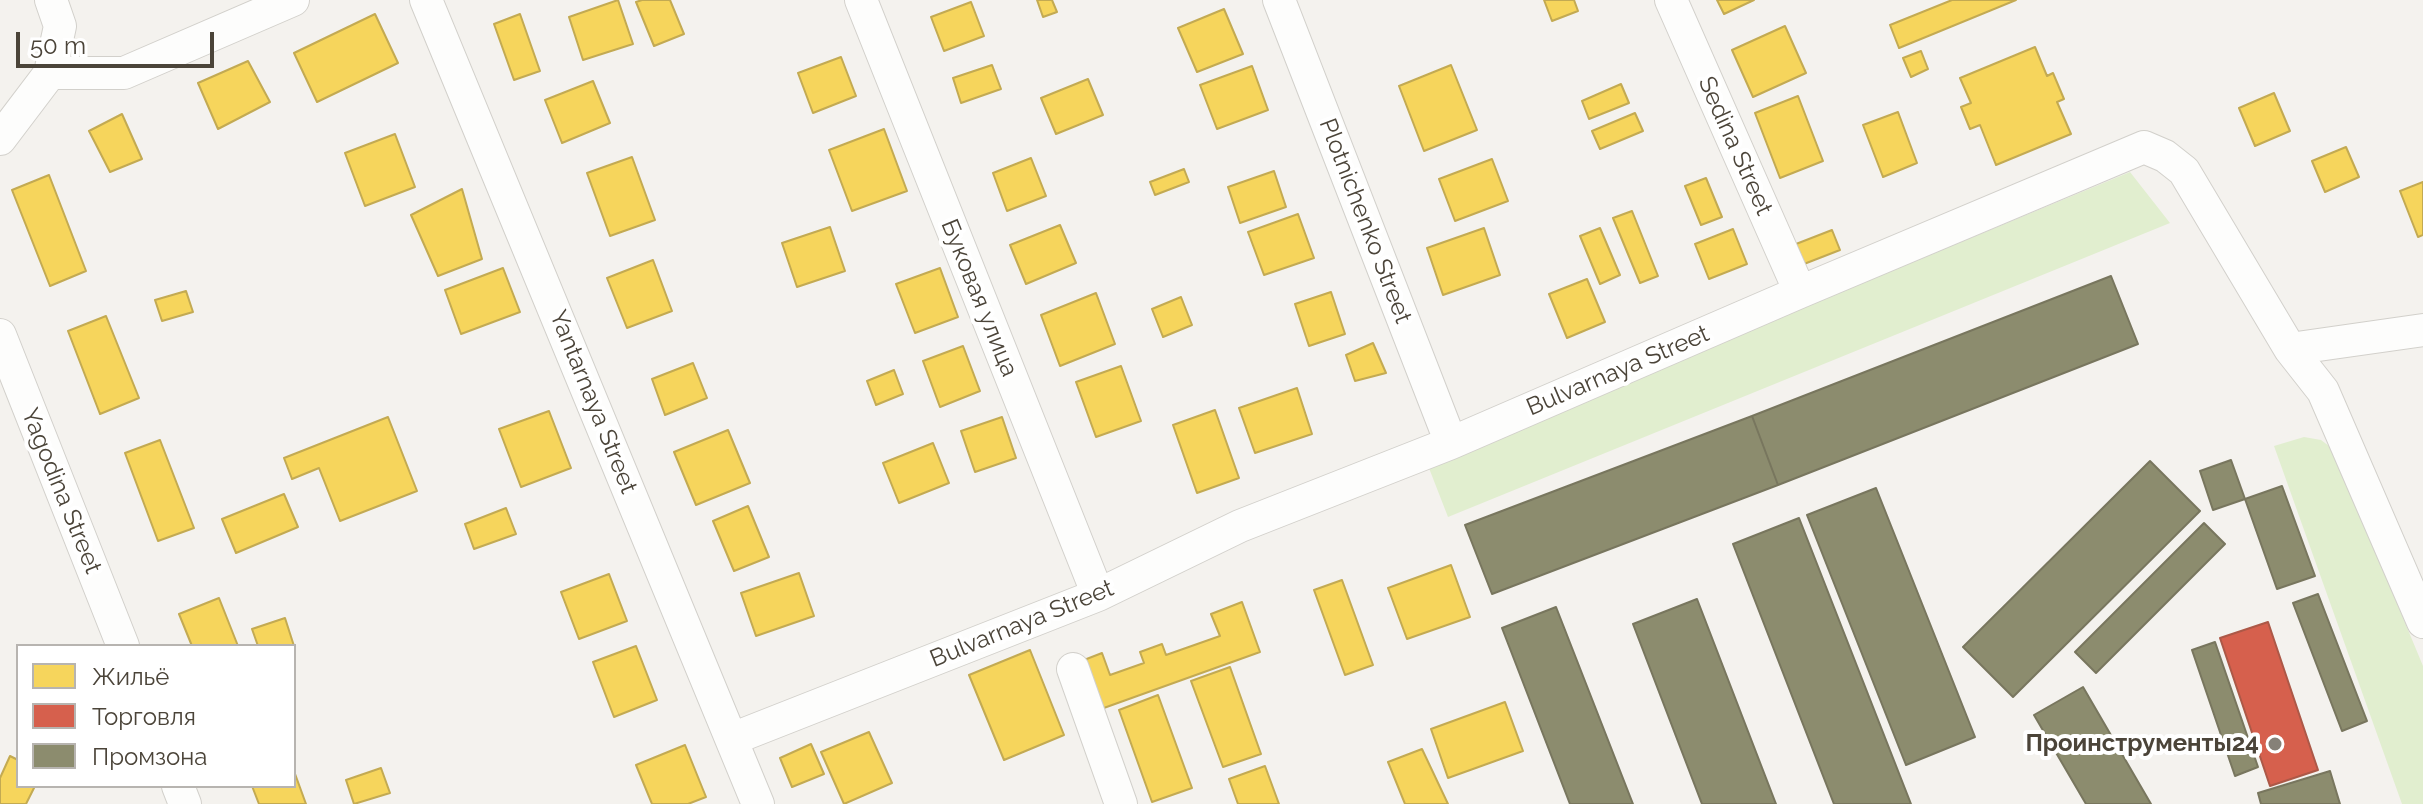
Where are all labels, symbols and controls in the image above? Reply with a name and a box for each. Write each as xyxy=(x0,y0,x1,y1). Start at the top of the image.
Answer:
scale bar xyxy=(20,16,218,66)
text: 50 m xyxy=(30,31,86,60)
street label: Sedina Street xyxy=(1692,72,1778,220)
street label: Plotnichenko Street xyxy=(1313,115,1417,327)
street label: Буковая улица xyxy=(934,215,1024,381)
street label: Yantarnaya Street xyxy=(543,306,643,498)
street label: Bulvarnaya Street xyxy=(1522,320,1714,422)
street label: Yagodina Street xyxy=(15,404,107,578)
street label: Bulvarnaya Street xyxy=(926,574,1118,674)
legend xyxy=(16,644,296,788)
text: Жильё xyxy=(92,662,169,691)
text: Торговля xyxy=(92,702,196,731)
place label: Проинструменты24 xyxy=(2025,730,2259,758)
marker: Проинструменты24 xyxy=(2266,735,2284,753)
text: Промзона xyxy=(92,742,207,771)

